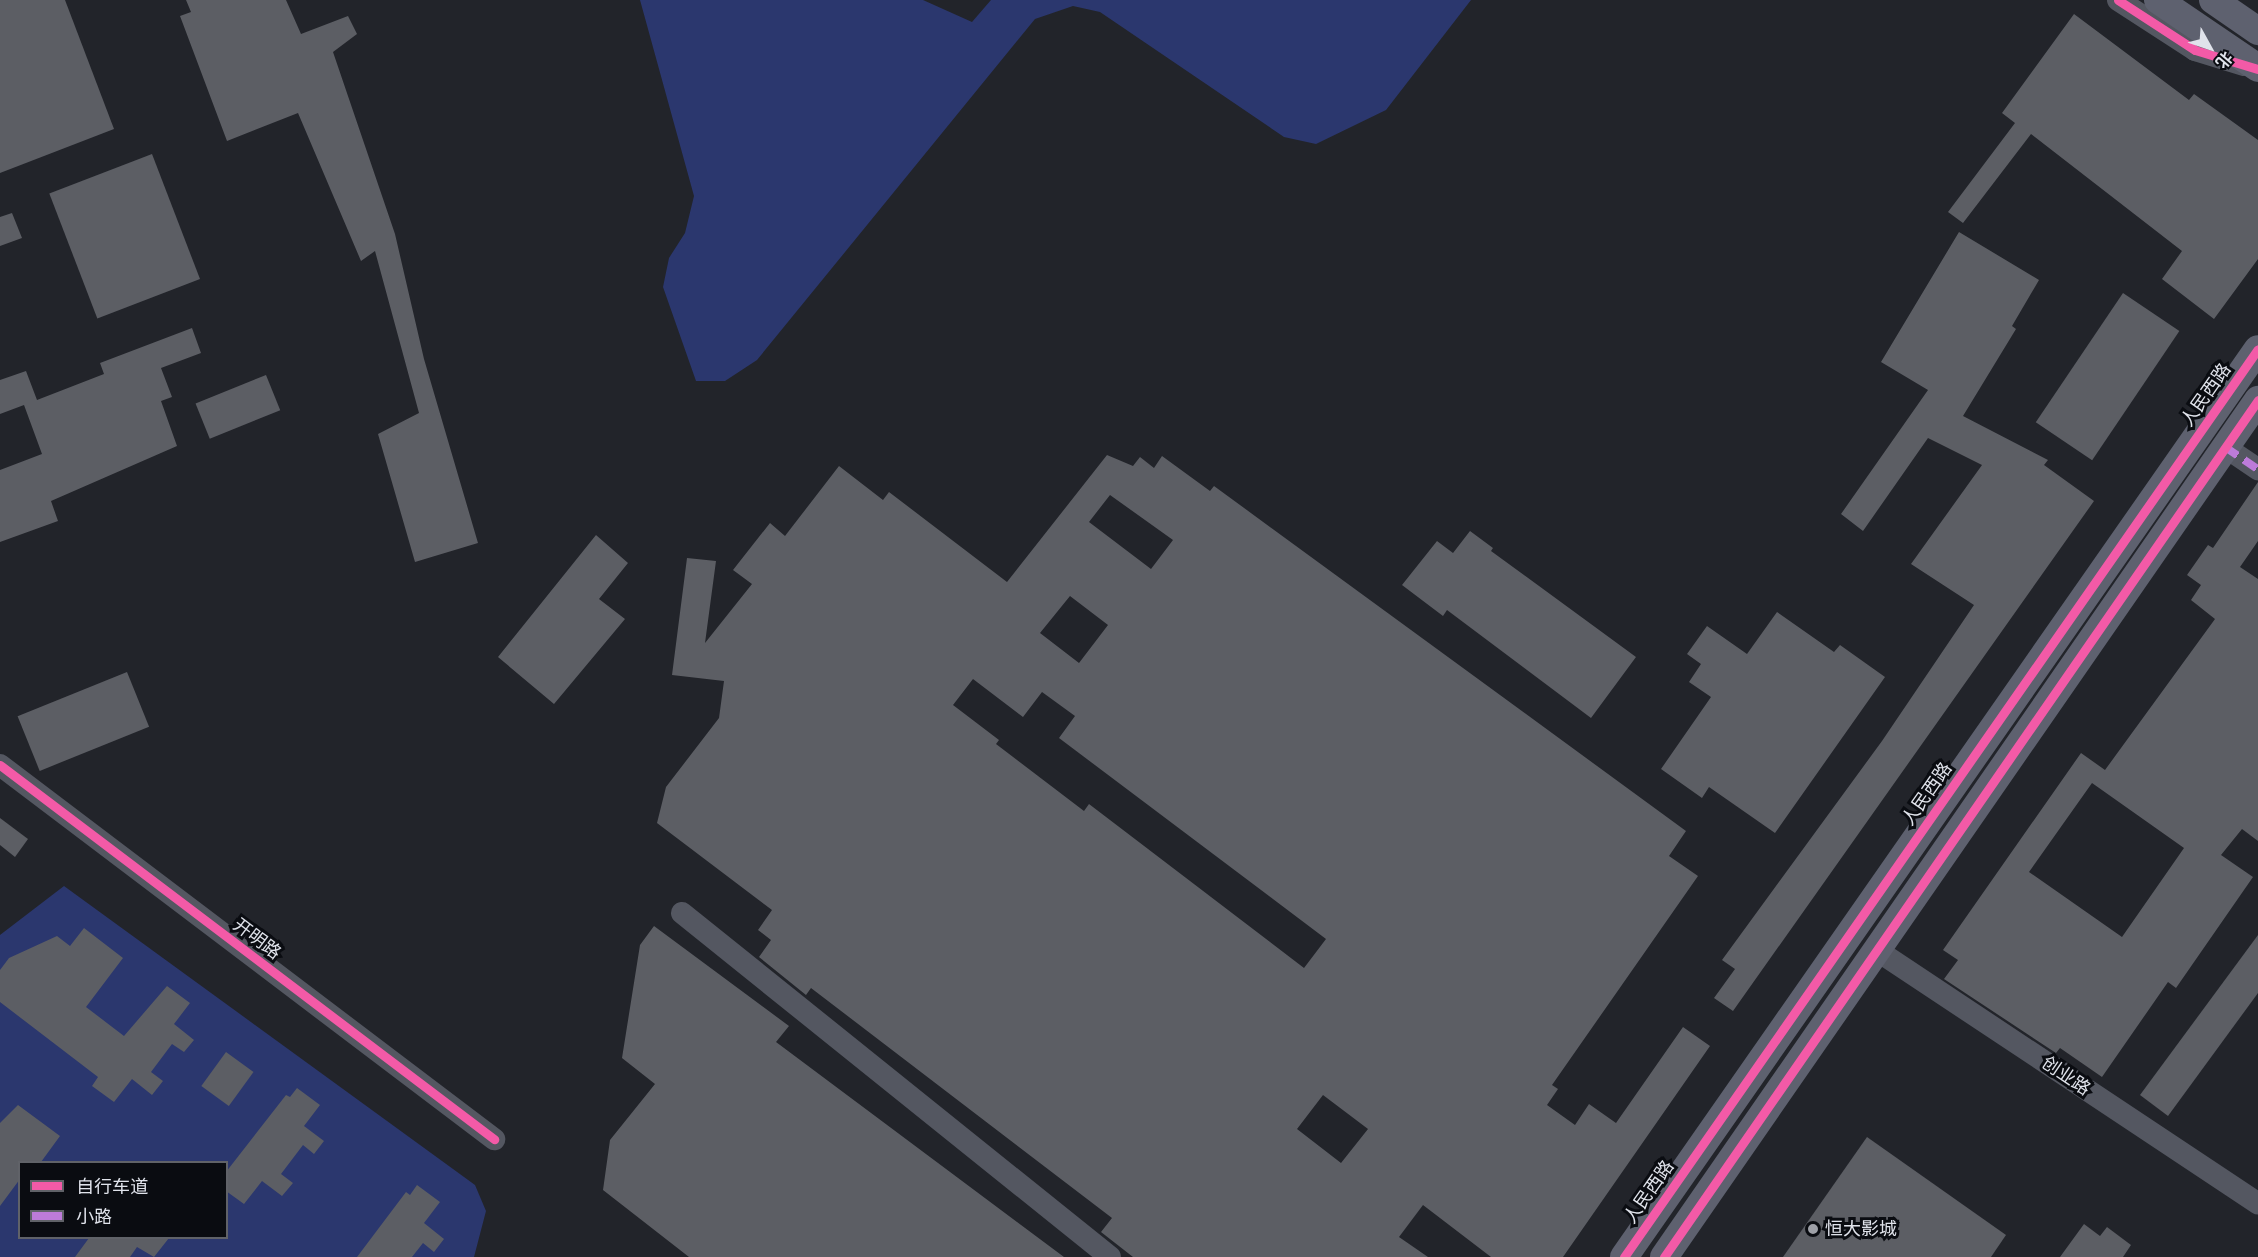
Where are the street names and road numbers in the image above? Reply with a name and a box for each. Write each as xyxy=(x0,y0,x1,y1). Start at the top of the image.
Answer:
street label: 人民西路 xyxy=(2177,359,2235,431)
street label: 人民西路 xyxy=(1898,758,1956,830)
street label: 开明路 xyxy=(229,914,285,964)
street label: 创业路 xyxy=(2038,1052,2094,1100)
street label: 人民西路 xyxy=(1620,1156,1678,1228)

